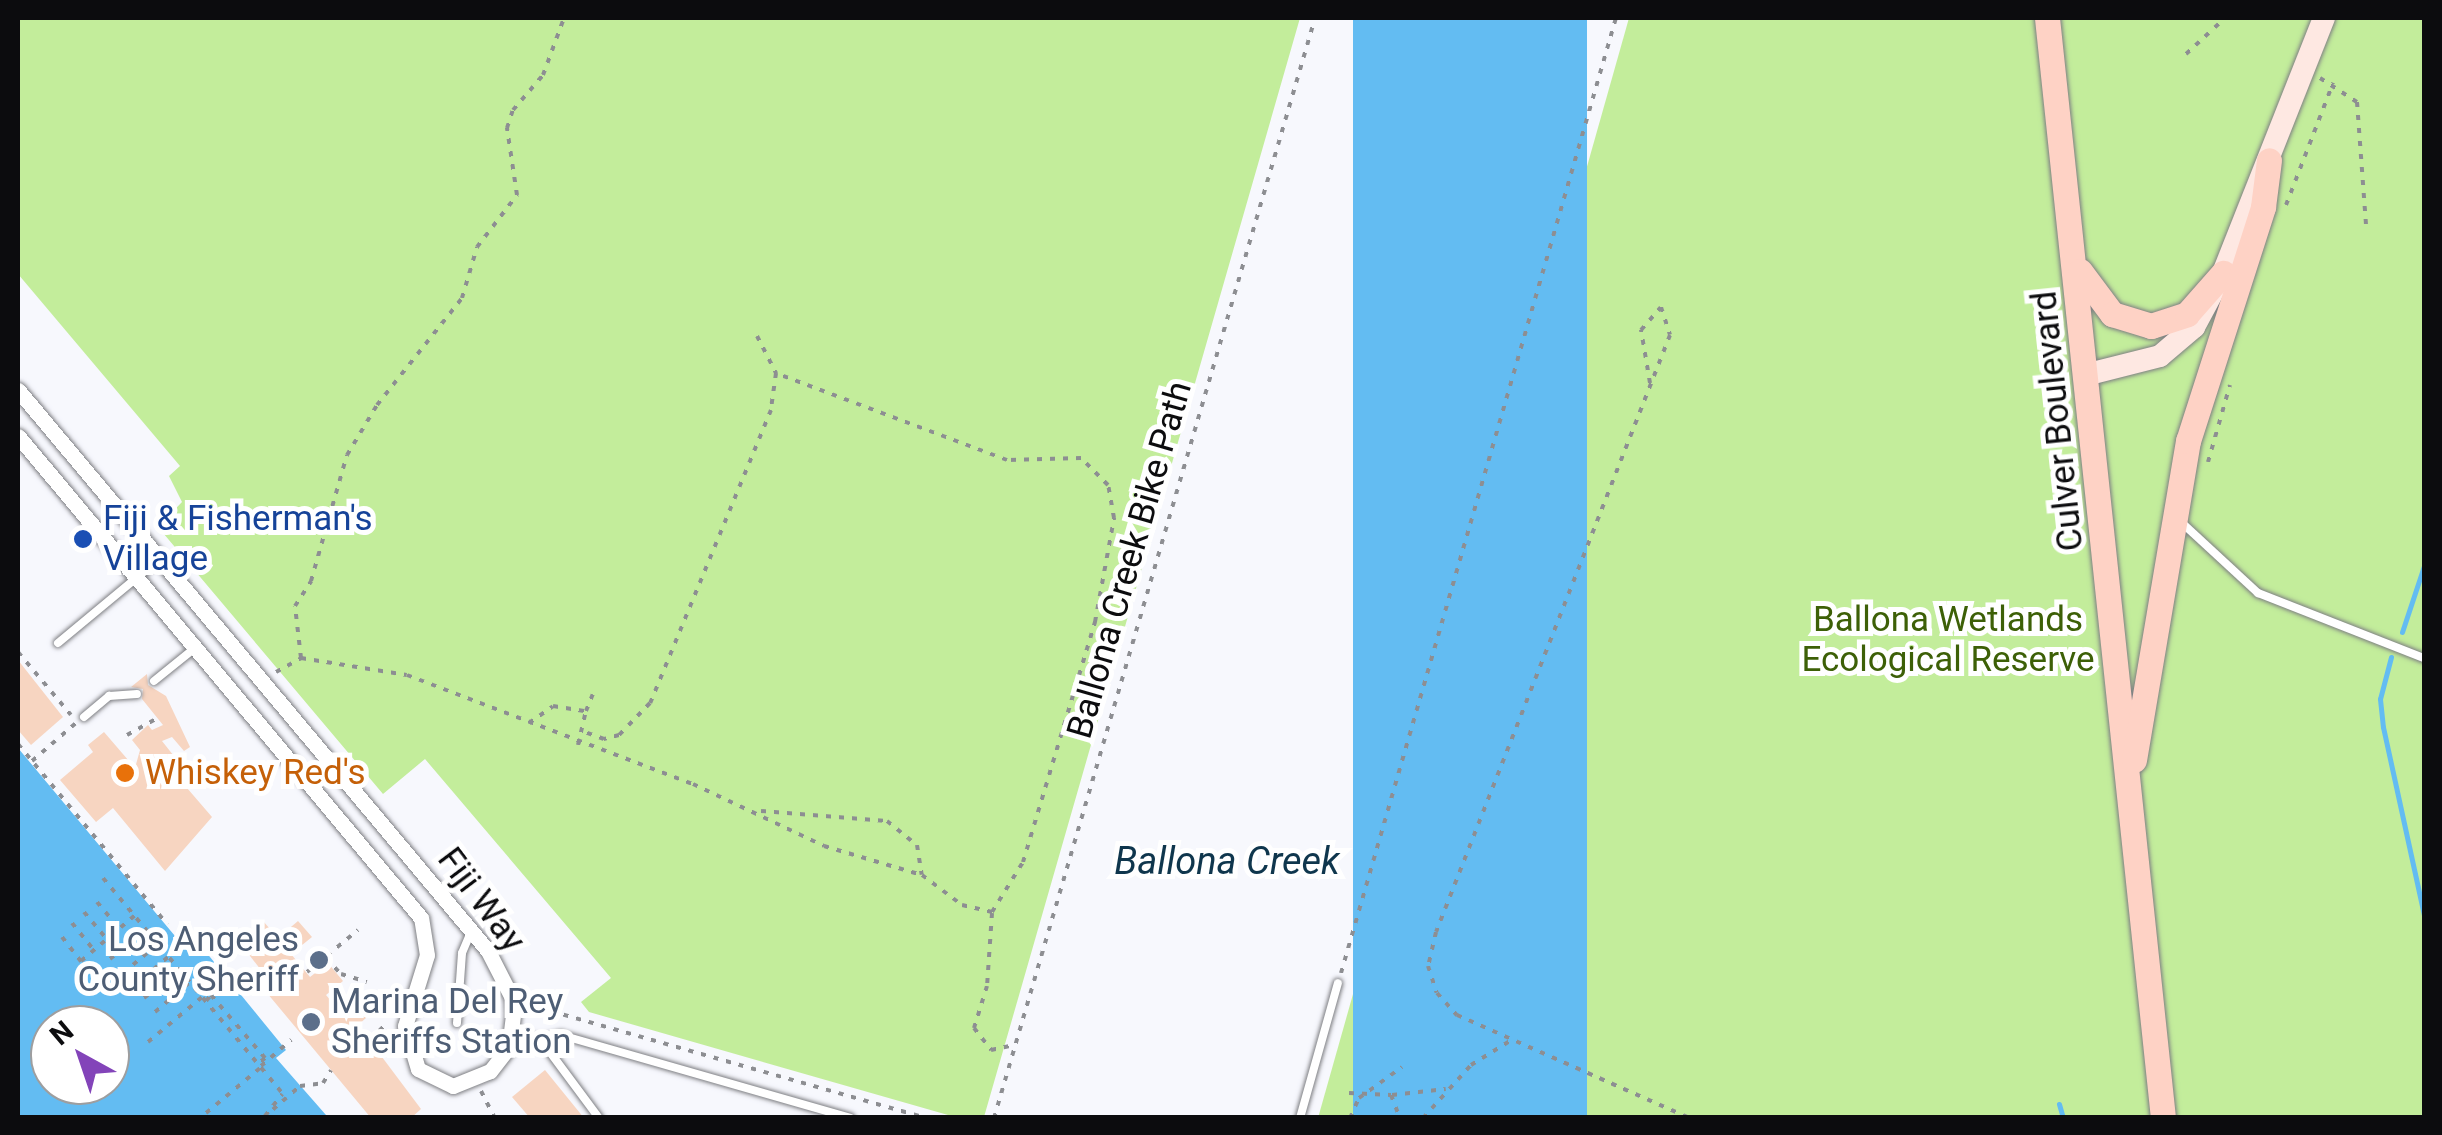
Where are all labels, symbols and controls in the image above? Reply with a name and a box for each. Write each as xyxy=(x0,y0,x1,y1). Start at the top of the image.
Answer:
street label: Culver Boulevard xyxy=(2023,289,2093,553)
street label: Ballona Creek Bike Path xyxy=(1059,377,1201,743)
place label: Fiji & Fisherman's Village xyxy=(103,498,373,580)
marker: Fiji & Fisherman's Village xyxy=(72,528,94,550)
park label: Ballona Wetlands Ecological Reserve xyxy=(1801,599,2095,681)
place label: Whiskey Red's xyxy=(145,752,366,794)
marker: Whiskey Red's xyxy=(114,762,136,784)
water label: Ballona Creek xyxy=(1114,839,1340,885)
street label: Fiji Way xyxy=(428,840,534,960)
place label: Los Angeles County Sheriff xyxy=(78,919,299,1001)
marker: Los Angeles County Sheriff xyxy=(308,949,330,971)
place label: Marina Del Rey Sheriffs Station xyxy=(331,981,572,1063)
north arrow xyxy=(30,1005,130,1105)
marker: Marina Del Rey Sheriffs Station xyxy=(300,1011,322,1033)
text: N xyxy=(43,1014,80,1052)

